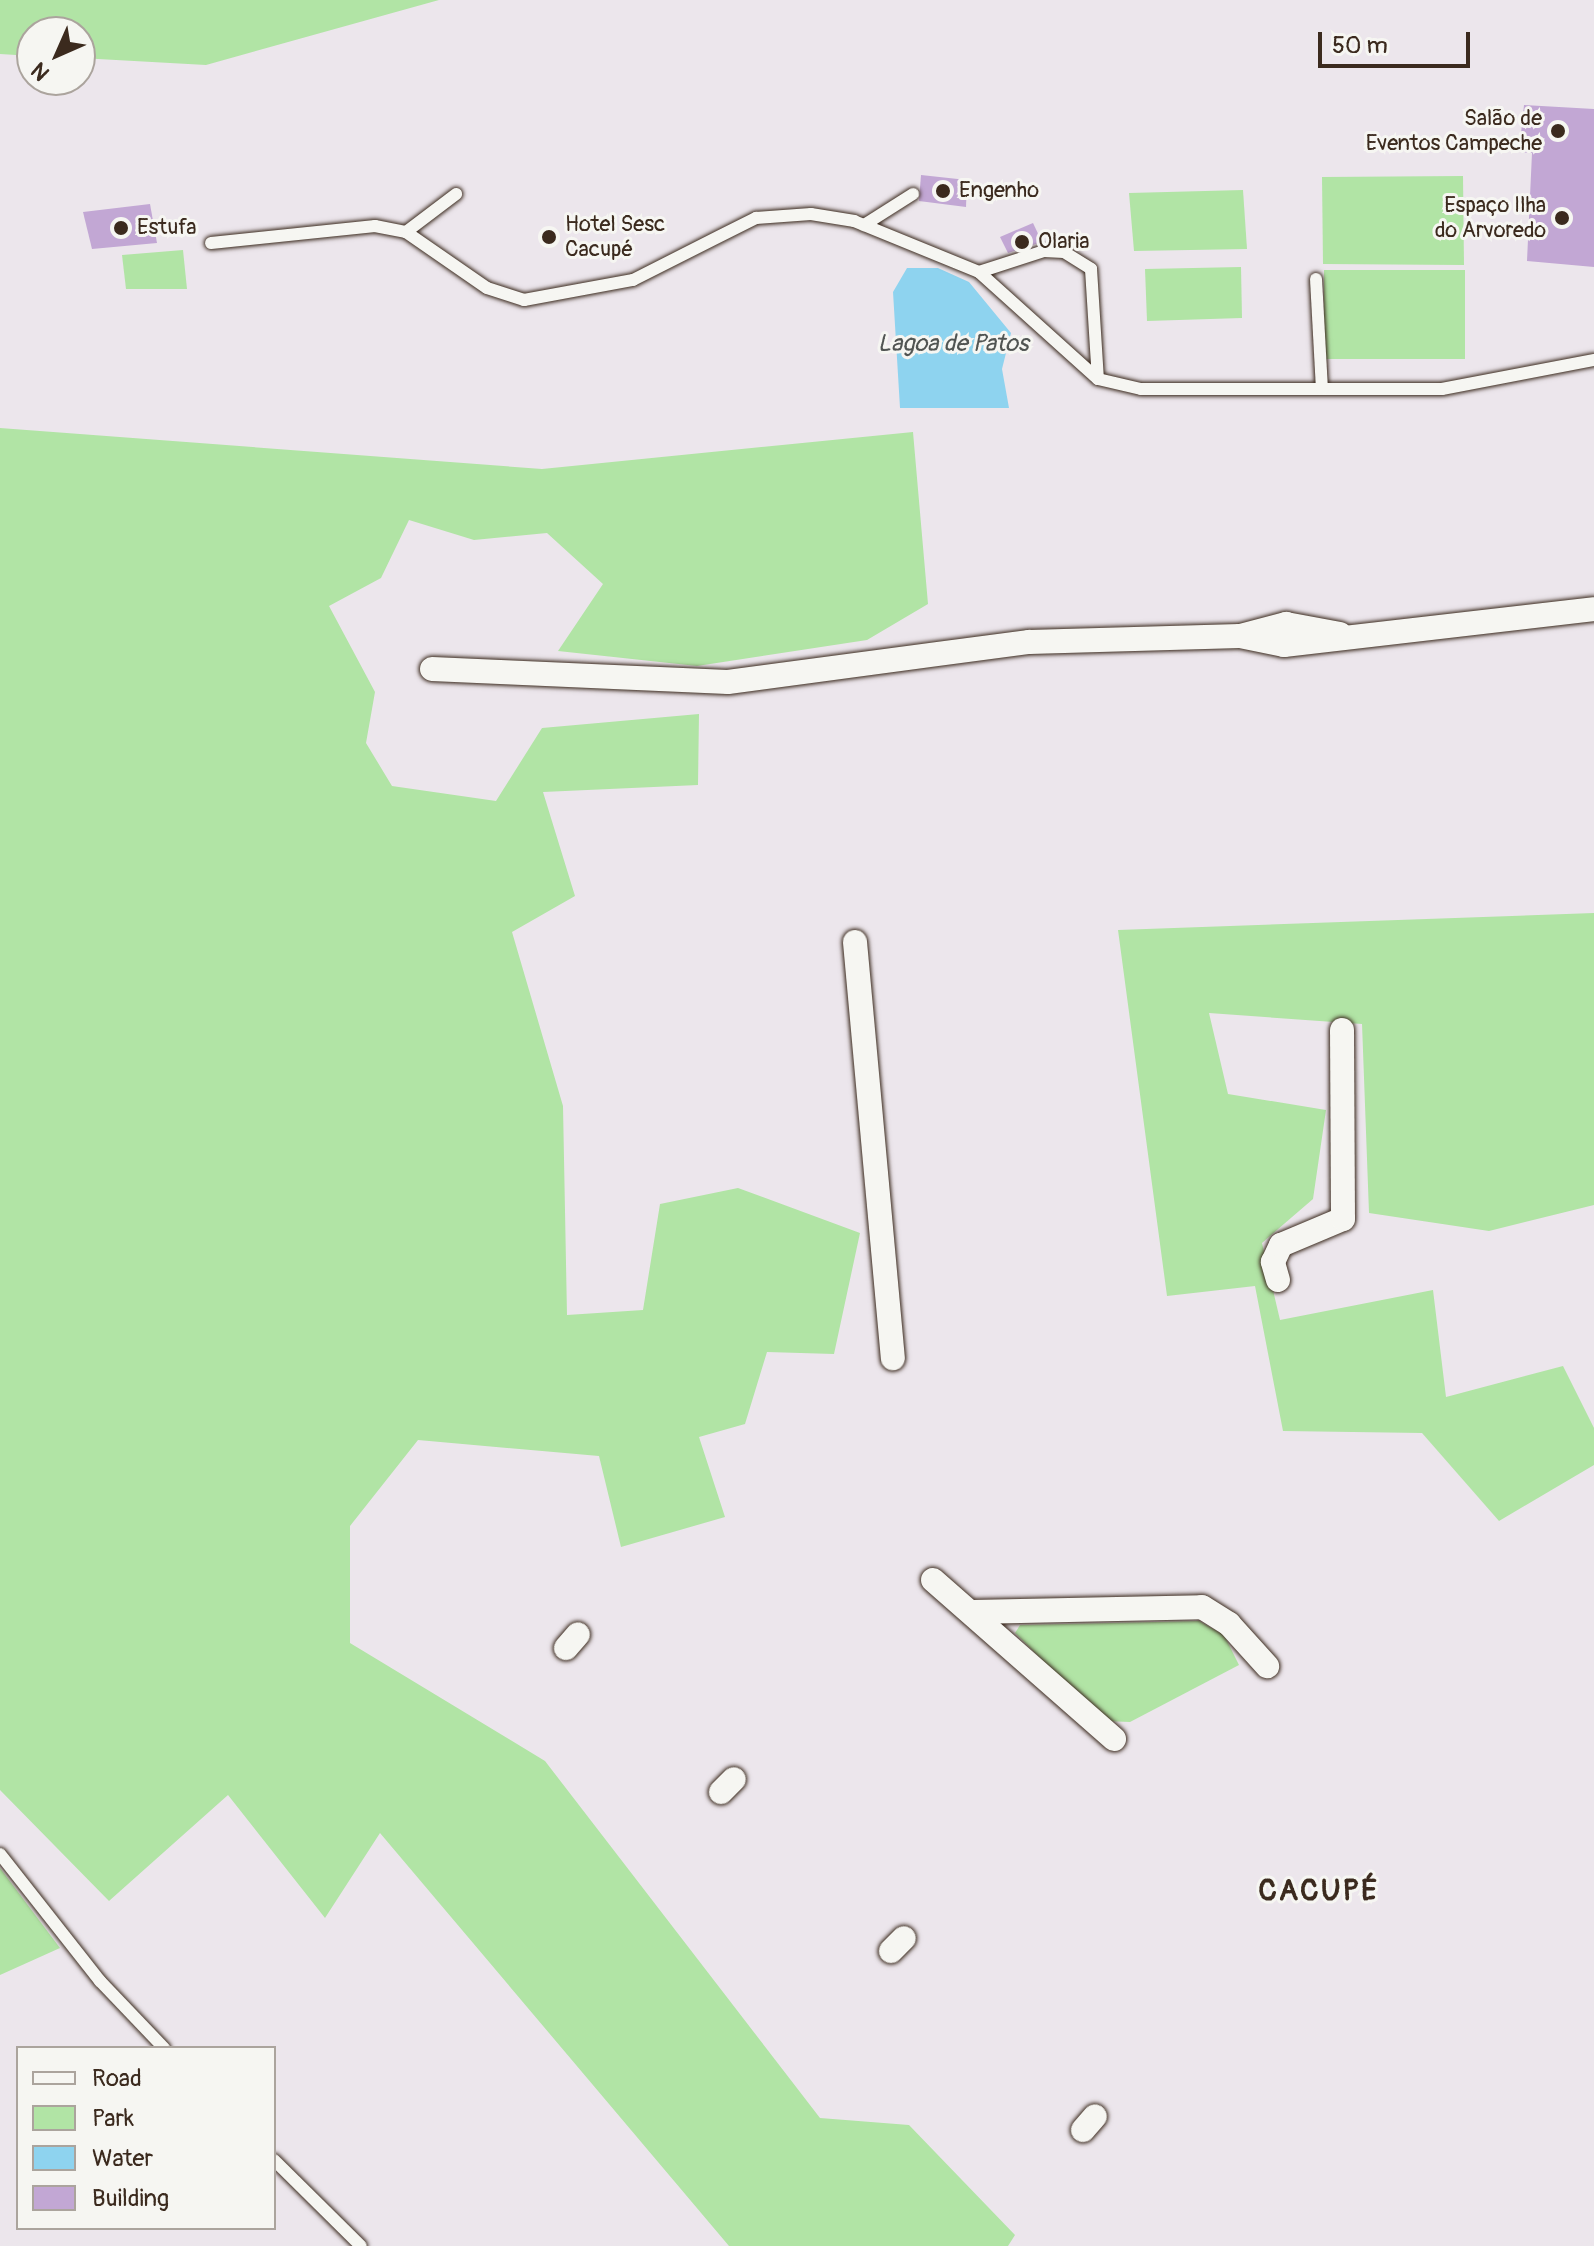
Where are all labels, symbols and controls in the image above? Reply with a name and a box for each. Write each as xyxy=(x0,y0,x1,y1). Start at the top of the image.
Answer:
north arrow xyxy=(16,16,96,96)
scale bar xyxy=(1322,16,1474,66)
text: 50 m xyxy=(1332,31,1388,60)
text: N xyxy=(25,56,56,87)
place label: Salão de Eventos Campeche xyxy=(1366,105,1542,156)
marker: Salão de Eventos Campeche xyxy=(1549,122,1567,140)
place label: Engenho xyxy=(959,178,1039,204)
marker: Engenho xyxy=(934,182,952,200)
place label: Espaço Ilha do Arvoredo xyxy=(1435,192,1546,244)
marker: Espaço Ilha do Arvoredo xyxy=(1553,209,1571,227)
place label: Hotel Sesc Cacupé xyxy=(565,211,665,262)
place label: Estufa xyxy=(137,215,196,241)
marker: Estufa xyxy=(112,219,130,237)
marker: Hotel Sesc Cacupé xyxy=(540,228,558,246)
place label: Olaria xyxy=(1038,229,1089,255)
marker: Olaria xyxy=(1013,233,1031,251)
water label: Lagoa de Patos xyxy=(877,330,1029,358)
district label: CACUPÉ xyxy=(1258,1873,1380,1909)
legend xyxy=(16,2046,276,2230)
text: Road xyxy=(92,2064,142,2093)
text: Park xyxy=(92,2104,134,2133)
text: Water xyxy=(92,2144,153,2173)
text: Building xyxy=(92,2184,169,2213)

